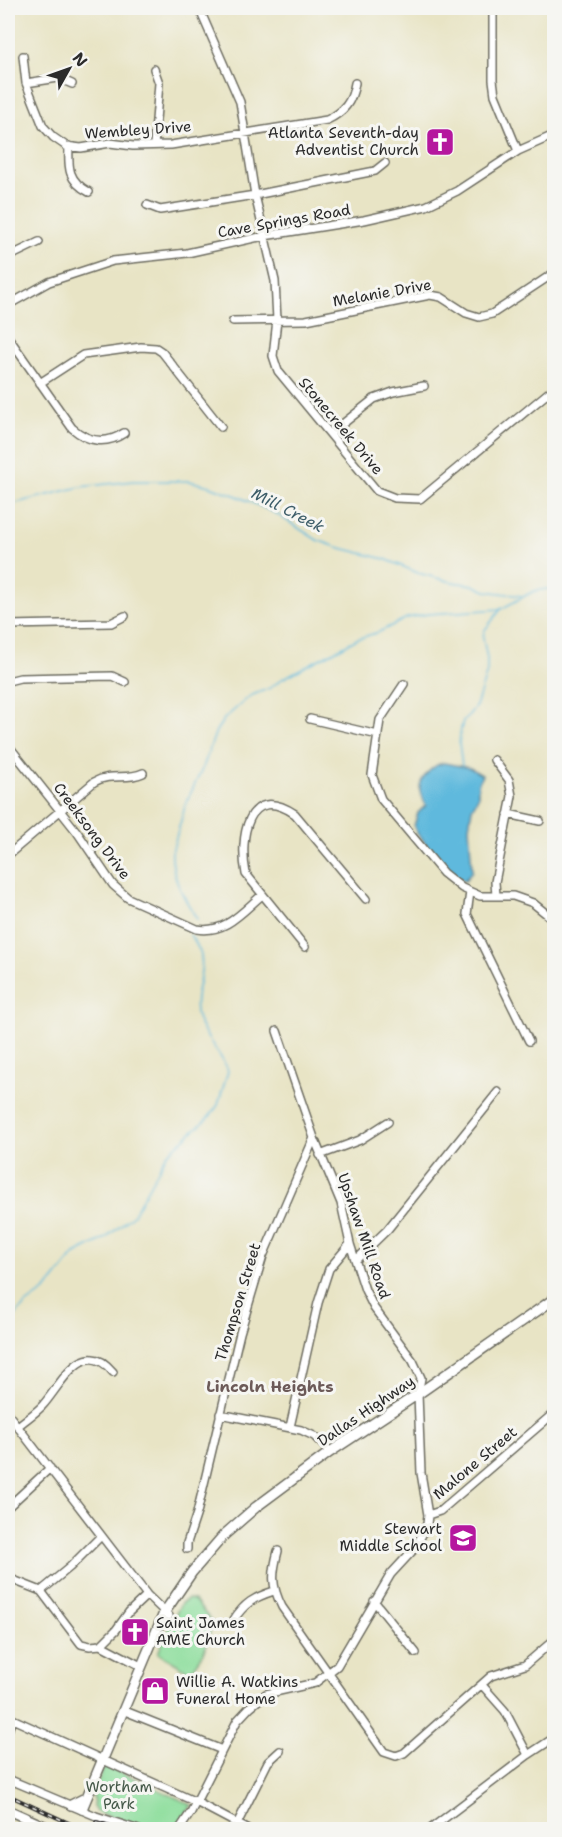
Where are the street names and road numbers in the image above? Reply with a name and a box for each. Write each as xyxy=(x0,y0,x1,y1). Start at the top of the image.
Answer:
street label: Wembley Drive xyxy=(84,116,192,144)
street label: Cave Springs Road xyxy=(216,199,352,243)
street label: Melanie Drive xyxy=(331,274,433,312)
street label: Stonecreek Drive xyxy=(294,373,388,479)
street label: Creeksong Drive xyxy=(49,778,135,884)
street label: Upshaw Mill Road xyxy=(333,1170,395,1302)
street label: Thompson Street xyxy=(211,1240,265,1364)
street label: Dallas Highway xyxy=(313,1371,419,1451)
street label: Malone Street xyxy=(429,1422,521,1504)

